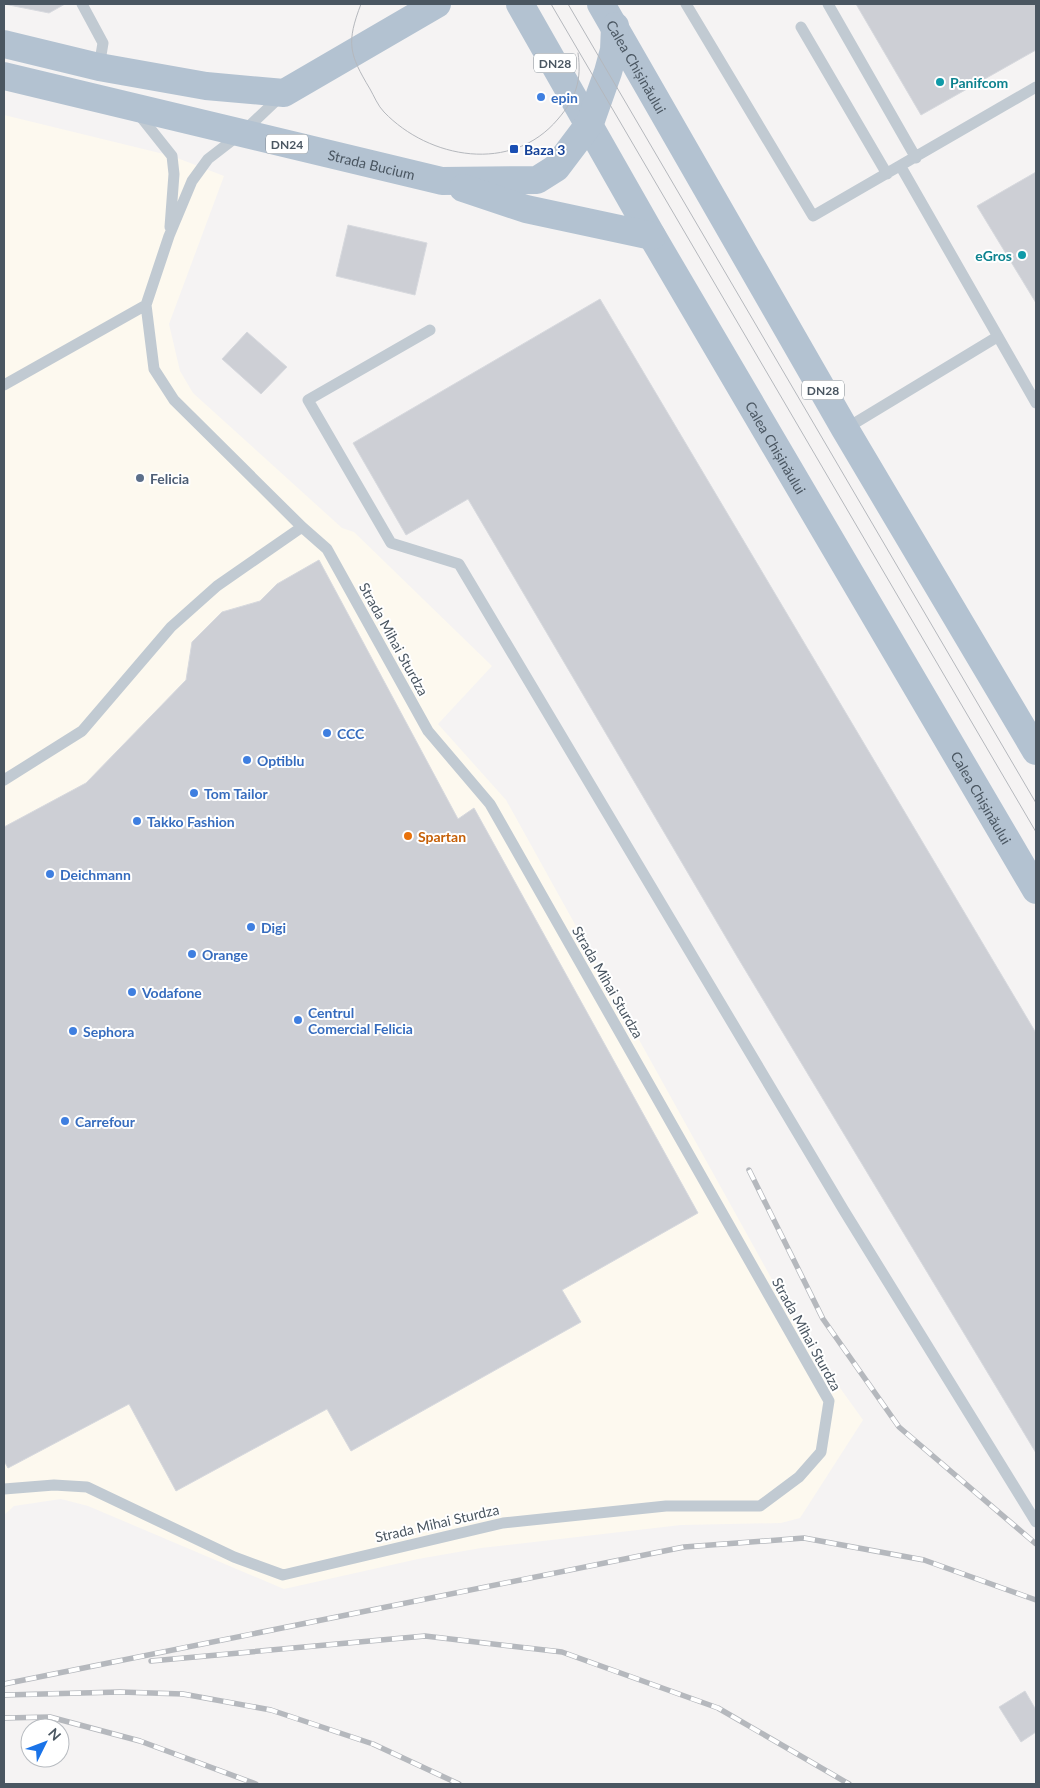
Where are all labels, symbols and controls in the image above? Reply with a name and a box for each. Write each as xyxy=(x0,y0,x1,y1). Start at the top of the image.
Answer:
street label: Calea Chișinăului xyxy=(603,17,670,116)
road number: DN28 xyxy=(534,54,576,72)
place label: Panifcom xyxy=(950,74,1008,91)
marker: Panifcom xyxy=(934,76,946,88)
place label: epin xyxy=(551,89,578,106)
marker: epin xyxy=(535,91,547,103)
road number: DN24 xyxy=(266,134,308,154)
place label: Baza 3 xyxy=(524,141,565,158)
marker: Baza 3 xyxy=(508,143,520,155)
street label: Strada Bucium xyxy=(326,146,417,183)
place label: eGros xyxy=(975,247,1012,264)
marker: eGros xyxy=(1016,249,1028,261)
road number: DN28 xyxy=(802,380,844,400)
street label: Calea Chișinăului xyxy=(742,398,810,497)
place label: Felicia xyxy=(150,470,189,487)
marker: Felicia xyxy=(134,472,146,484)
street label: Strada Mihai Sturdza xyxy=(356,579,432,699)
place label: CCC xyxy=(337,725,365,742)
marker: CCC xyxy=(321,727,333,739)
street label: Calea Chișinăului xyxy=(948,748,1015,847)
place label: Optiblu xyxy=(257,752,304,769)
marker: Optiblu xyxy=(241,754,253,766)
place label: Tom Tailor xyxy=(204,785,268,802)
marker: Tom Tailor xyxy=(188,787,200,799)
place label: Takko Fashion xyxy=(147,813,235,830)
marker: Takko Fashion xyxy=(131,815,143,827)
place label: Spartan xyxy=(418,828,466,845)
marker: Spartan xyxy=(402,830,414,842)
place label: Deichmann xyxy=(60,866,131,883)
marker: Deichmann xyxy=(44,868,56,880)
place label: Digi xyxy=(261,919,286,936)
marker: Digi xyxy=(245,921,257,933)
street label: Strada Mihai Sturdza xyxy=(569,923,647,1041)
place label: Orange xyxy=(202,946,249,963)
marker: Orange xyxy=(186,948,198,960)
place label: Vodafone xyxy=(141,984,202,1001)
marker: Vodafone xyxy=(126,986,138,998)
place label: Centrul Comercial Felicia xyxy=(308,1004,413,1037)
marker: Centrul Comercial Felicia xyxy=(292,1014,304,1026)
place label: Sephora xyxy=(83,1023,134,1040)
marker: Sephora xyxy=(67,1025,79,1037)
place label: Carrefour xyxy=(75,1113,136,1130)
marker: Carrefour xyxy=(59,1115,71,1127)
street label: Strada Mihai Sturdza xyxy=(769,1274,845,1394)
street label: Strada Mihai Sturdza xyxy=(373,1500,501,1546)
north arrow xyxy=(20,1718,70,1768)
text: N xyxy=(45,1724,65,1744)

